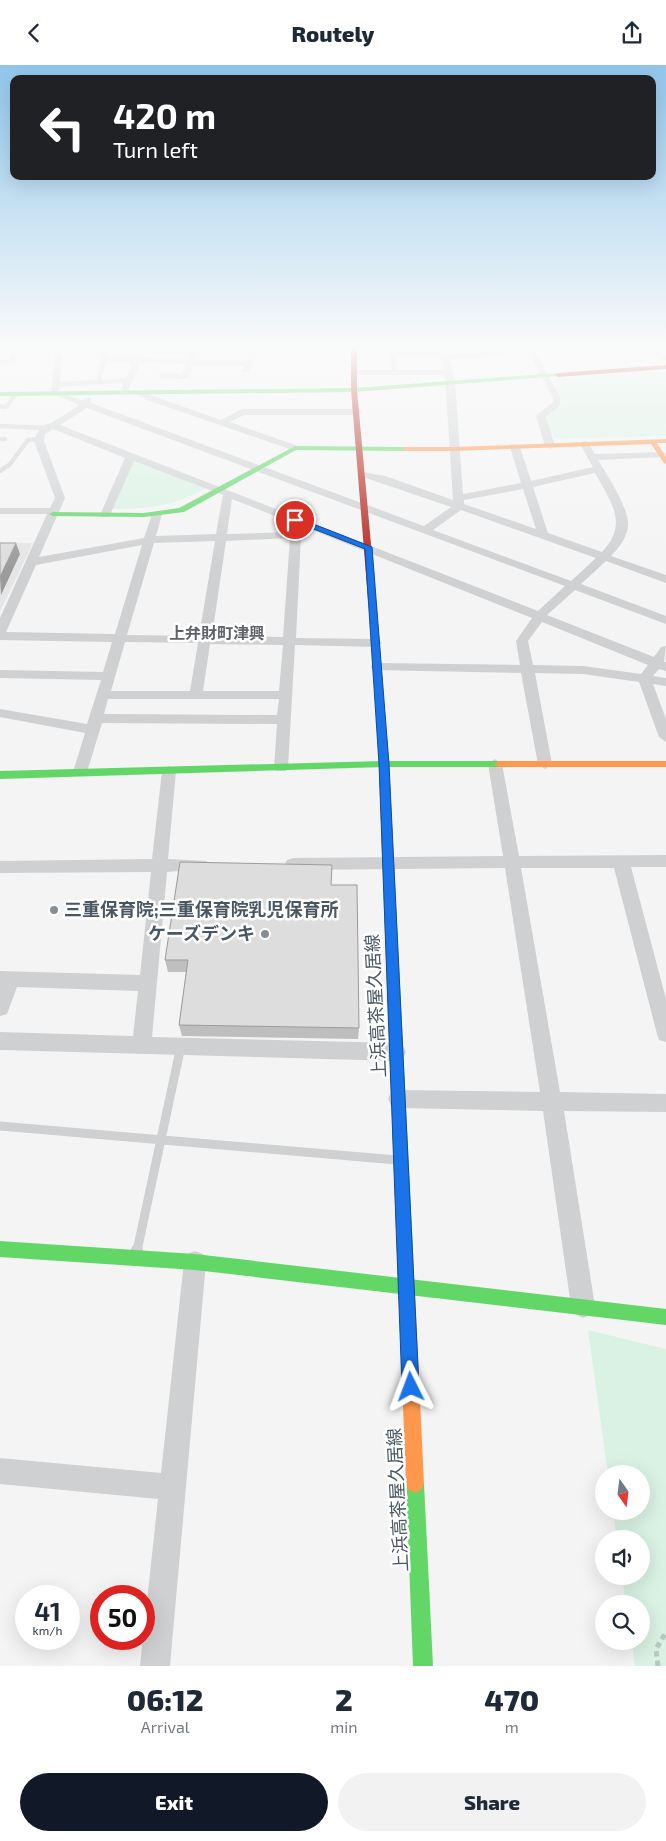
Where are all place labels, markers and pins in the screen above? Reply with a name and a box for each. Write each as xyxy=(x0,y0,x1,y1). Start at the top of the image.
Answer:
pin xyxy=(274,499,316,541)
place label: 三重保育院;三重保育院乳児保育所 xyxy=(64,898,339,920)
marker: 三重保育院;三重保育院乳児保育所 xyxy=(48,904,60,916)
place label: ケーズデンキ xyxy=(148,922,255,944)
marker: ケーズデンキ xyxy=(259,928,271,940)

